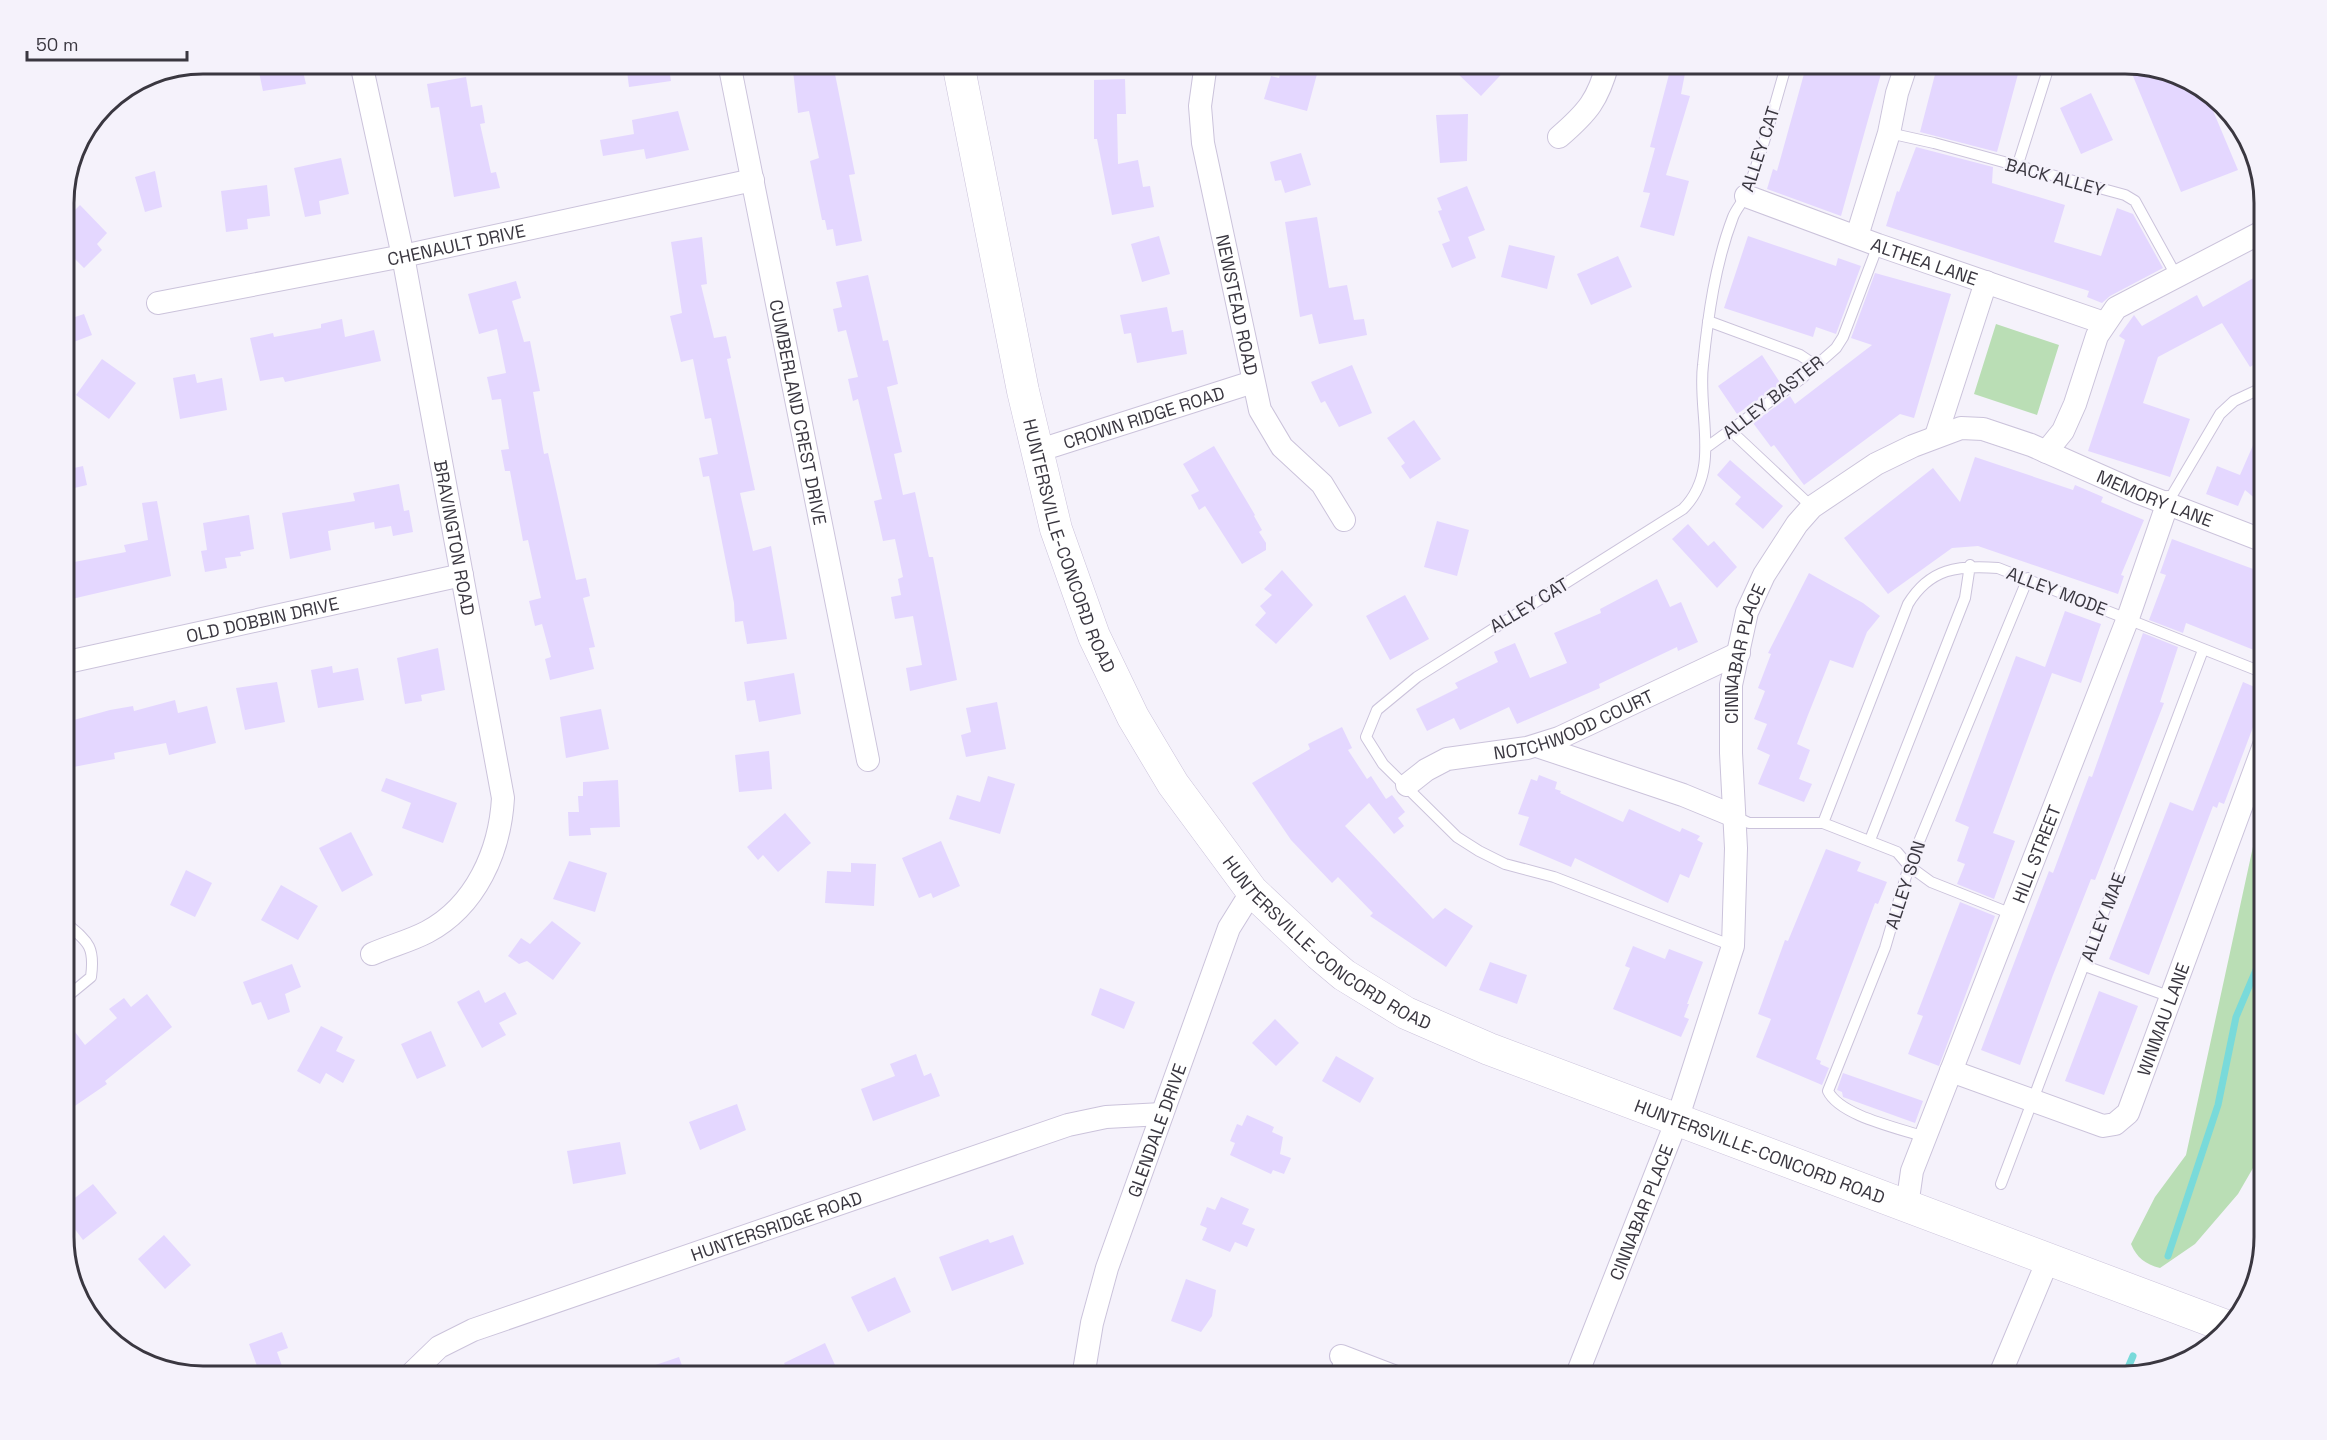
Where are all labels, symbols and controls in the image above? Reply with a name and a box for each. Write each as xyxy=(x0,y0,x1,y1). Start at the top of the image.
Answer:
scale bar xyxy=(27,24,188,62)
text: 50 m xyxy=(36,33,78,56)
street label: ALLEY CAT xyxy=(1735,103,1785,195)
street label: BACK ALLEY xyxy=(2003,153,2107,201)
street label: CHENAULT DRIVE xyxy=(385,218,527,270)
street label: NEWSTEAD ROAD xyxy=(1211,232,1264,377)
street label: ALTHEA LANE xyxy=(1868,232,1981,290)
street label: CUMBERLAND CREST DRIVE xyxy=(765,297,832,527)
street label: ALLEY BASTER xyxy=(1718,350,1828,444)
street label: CROWN RIDGE ROAD xyxy=(1060,380,1227,453)
street label: HUNTERSVILLE-CONCORD ROAD xyxy=(1018,416,1121,676)
street label: BRAVINGTON ROAD xyxy=(429,458,481,617)
street label: MEMORY LANE xyxy=(2093,464,2216,532)
street label: ALLEY MODE xyxy=(2004,561,2110,621)
street label: ALLEY CAT xyxy=(1485,572,1573,638)
street label: CINNABAR PLACE xyxy=(1720,580,1770,724)
street label: OLD DOBBIN DRIVE xyxy=(184,591,341,647)
street label: NOTCHWOOD COURT xyxy=(1492,684,1657,764)
street label: HILL STREET xyxy=(2006,801,2066,906)
street label: ALLEY SON xyxy=(1880,838,1930,932)
street label: HUNTERSVILLE-CONCORD ROAD xyxy=(1218,851,1435,1034)
street label: ALLEY MAE xyxy=(2075,869,2131,965)
street label: WINMAU LANE xyxy=(2131,959,2194,1079)
street label: GLENDALE DRIVE xyxy=(1122,1060,1191,1200)
street label: HUNTERSVILLE-CONCORD ROAD xyxy=(1632,1093,1888,1208)
street label: CINNABAR PLACE xyxy=(1604,1141,1678,1283)
street label: HUNTERSRIDGE ROAD xyxy=(688,1185,865,1266)

